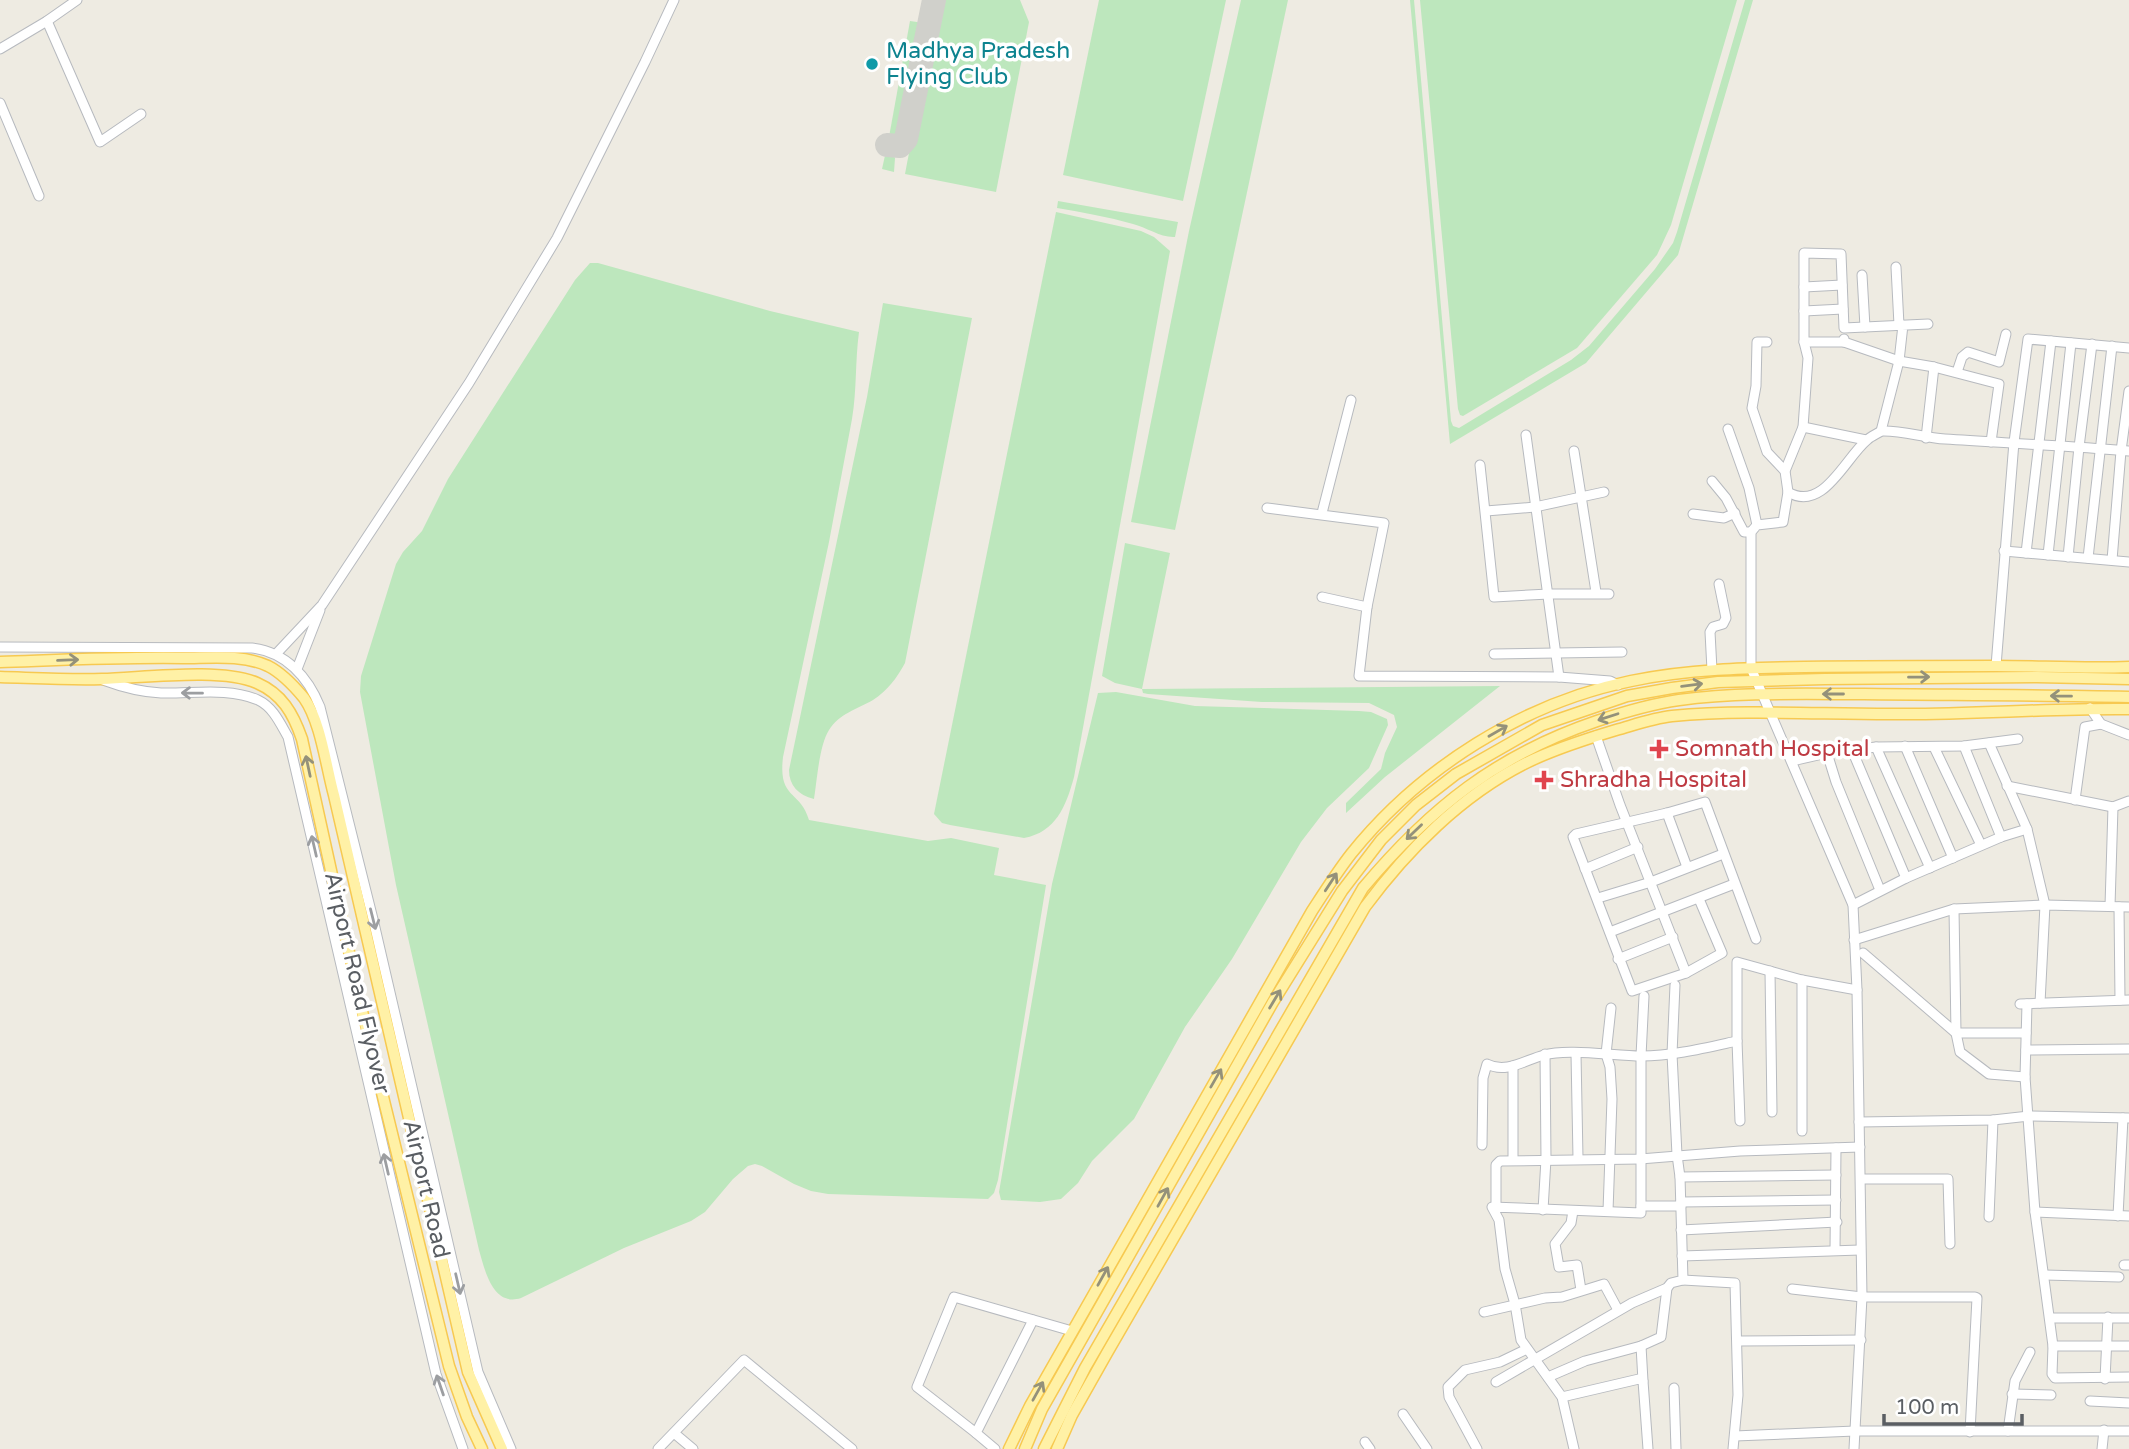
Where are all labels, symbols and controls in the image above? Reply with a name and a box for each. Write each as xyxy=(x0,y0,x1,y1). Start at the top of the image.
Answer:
place label: Madhya Pradesh Flying Club xyxy=(886,37,1070,91)
marker: Madhya Pradesh Flying Club xyxy=(864,56,880,72)
one-way arrow xyxy=(56,653,79,667)
one-way arrow xyxy=(1907,671,1930,684)
one-way arrow xyxy=(1680,679,1703,692)
one-way arrow xyxy=(181,686,204,700)
one-way arrow xyxy=(1822,687,1845,701)
one-way arrow xyxy=(2050,689,2073,702)
one-way arrow xyxy=(1598,712,1620,724)
one-way arrow xyxy=(1488,724,1508,738)
place label: Somnath Hospital xyxy=(1675,735,1869,763)
marker: Somnath Hospital xyxy=(1649,739,1669,759)
one-way arrow xyxy=(301,756,314,778)
place label: Shradha Hospital xyxy=(1560,766,1747,794)
marker: Shradha Hospital xyxy=(1534,770,1554,790)
one-way arrow xyxy=(1406,823,1423,840)
one-way arrow xyxy=(307,835,320,858)
street label: Airport Road Flyover xyxy=(318,869,396,1097)
one-way arrow xyxy=(1324,873,1338,892)
one-way arrow xyxy=(367,907,380,930)
one-way arrow xyxy=(1268,989,1282,1009)
one-way arrow xyxy=(1209,1069,1223,1089)
street label: Airport Road xyxy=(396,1117,456,1261)
one-way arrow xyxy=(379,1153,393,1176)
one-way arrow xyxy=(1157,1187,1170,1208)
one-way arrow xyxy=(1097,1266,1110,1287)
one-way arrow xyxy=(452,1272,465,1294)
one-way arrow xyxy=(432,1374,445,1396)
one-way arrow xyxy=(1031,1382,1045,1402)
scale bar xyxy=(1884,1382,2022,1426)
text: 100 m xyxy=(1895,1395,1959,1420)

